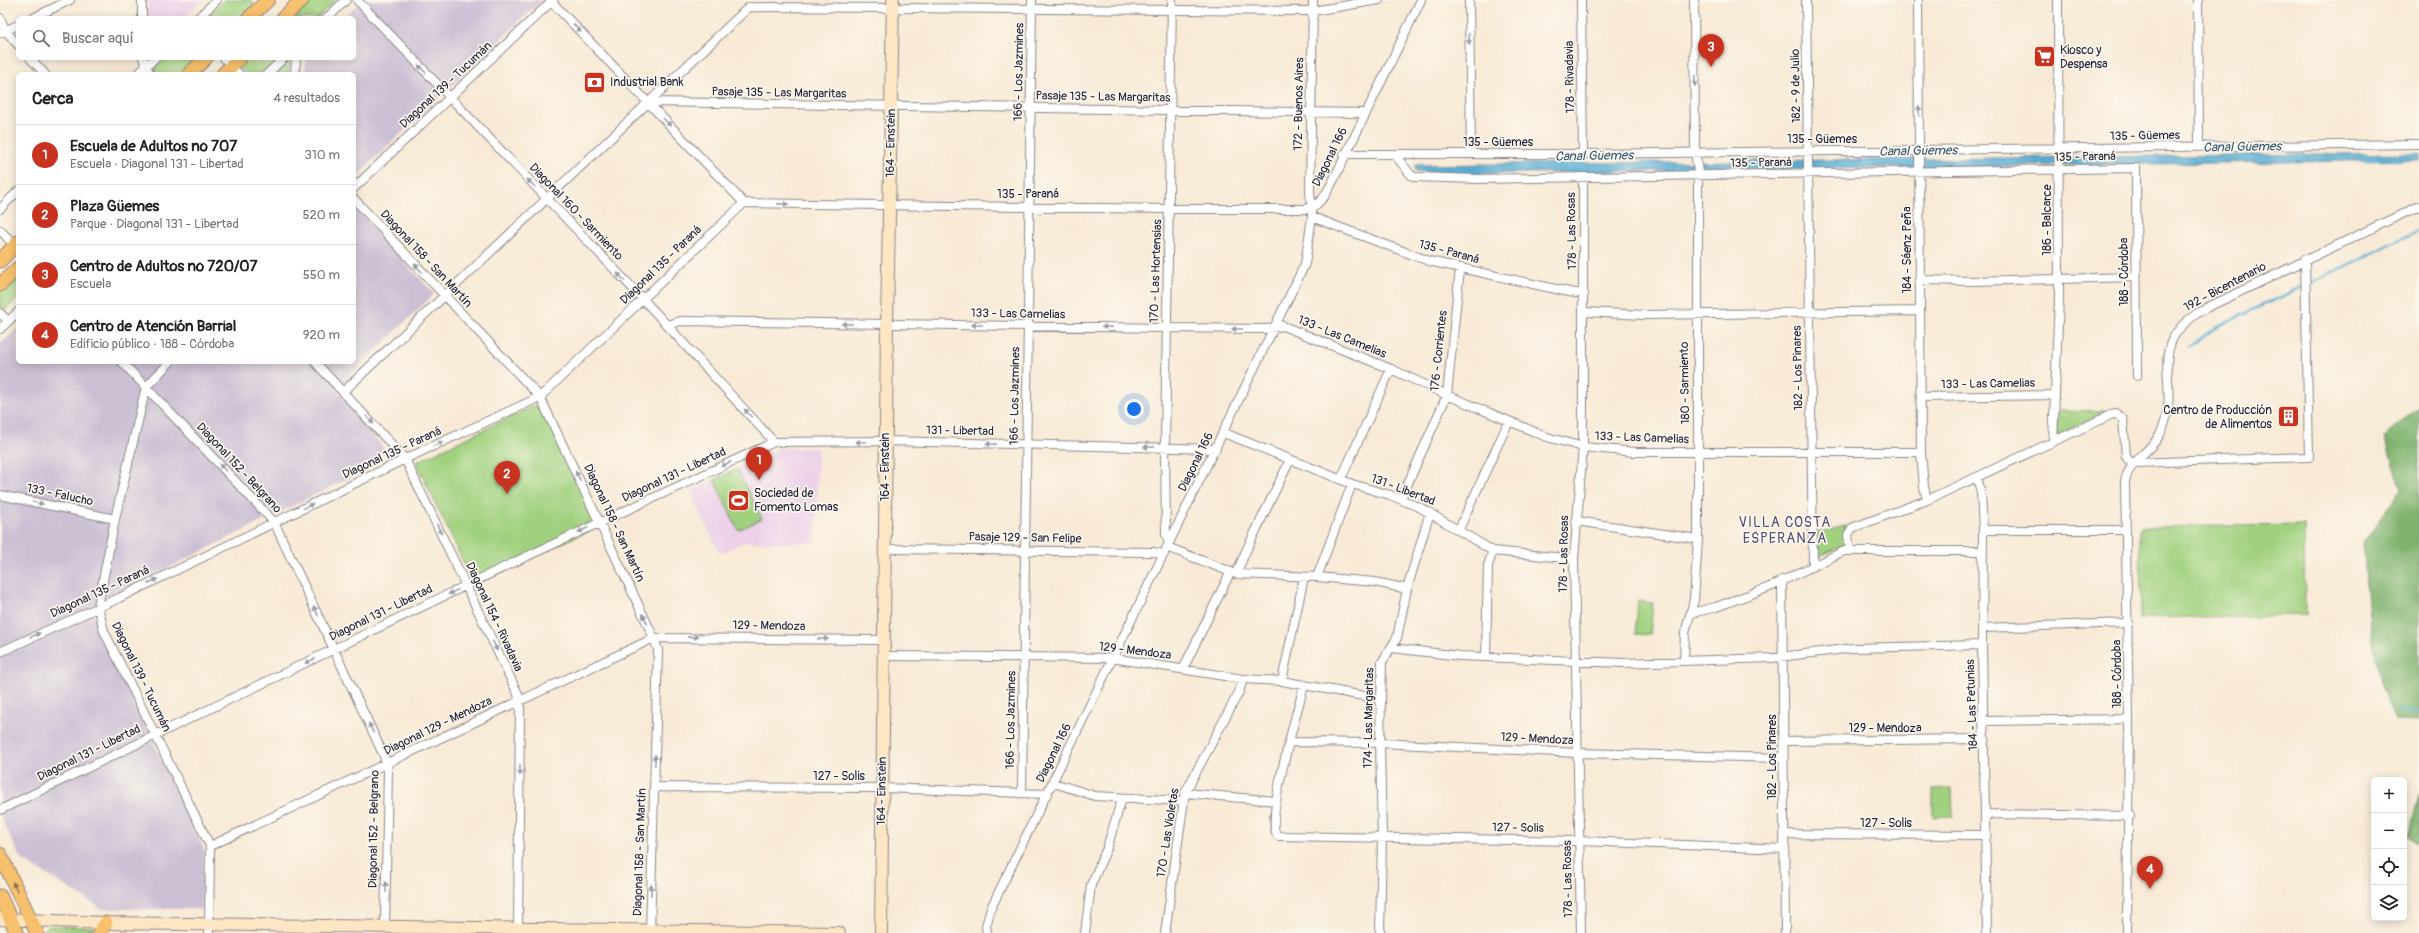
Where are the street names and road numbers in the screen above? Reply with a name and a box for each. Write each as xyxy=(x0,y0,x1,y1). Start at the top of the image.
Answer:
street label: 166 - Los Jazmines xyxy=(1011,22,1027,121)
street label: Diagonal 139 - Tucumán xyxy=(397,38,495,132)
street label: 178 - Rivadavia xyxy=(1562,40,1578,113)
street label: 182 - 9 de Julio xyxy=(1788,48,1804,123)
street label: 172 - Buenos Aires xyxy=(1291,57,1307,151)
street label: Pasaje 135 - Las Margaritas xyxy=(711,84,847,102)
street label: Pasaje 135 - Las Margaritas xyxy=(1035,88,1171,106)
street label: 164 - Einstein xyxy=(883,108,899,177)
street label: Diagonal 166 xyxy=(1309,125,1351,189)
street label: 135 - Güemes xyxy=(2110,128,2181,144)
street label: 135 - Güemes xyxy=(1787,132,1858,147)
street label: 135 - Güemes xyxy=(1463,135,1534,150)
street label: 135 - Paraná xyxy=(2054,149,2116,165)
street label: 135 - Paraná xyxy=(1730,155,1792,171)
street label: Diagonal 160 - Sarmiento xyxy=(526,160,627,264)
street label: 186 - Balcarce xyxy=(2040,184,2055,256)
street label: 135 - Paraná xyxy=(997,187,1059,202)
street label: 178 - Las Rosas xyxy=(1564,192,1580,270)
street label: 184 - Sáenz Peña xyxy=(1900,206,1915,293)
street label: Diagonal 158 - San Martín xyxy=(377,207,475,311)
street label: 170 - Las Hortensias xyxy=(1147,218,1165,323)
street label: Diagonal 135 - Paraná xyxy=(617,222,705,308)
street label: 135 - Paraná xyxy=(1417,237,1481,267)
street label: 188 - Córdoba xyxy=(2117,237,2132,306)
street label: 192 - Bicentenario xyxy=(2181,259,2269,315)
street label: 133 - Las Camelias xyxy=(971,306,1066,322)
street label: 176 - Corrientes xyxy=(1427,309,1451,392)
street label: 133 - Las Camelias xyxy=(1296,312,1389,362)
street label: 182 - Los Pinares xyxy=(1790,325,1806,411)
street label: 180 - Sarmiento xyxy=(1677,341,1693,424)
street label: 166 - Los Jazmines xyxy=(1007,346,1023,445)
street label: 133 - Las Camelias xyxy=(1941,376,2036,392)
street label: Diagonal 152 - Belgrano xyxy=(193,420,285,517)
street label: Diagonal 135 - Paraná xyxy=(340,423,444,482)
street label: 131 - Libertad xyxy=(926,423,994,439)
street label: 133 - Las Camelias xyxy=(1595,429,1690,447)
street label: Diagonal 166 xyxy=(1175,430,1217,494)
street label: 164 - Einstein xyxy=(878,432,893,501)
street label: Diagonal 131 - Libertad xyxy=(620,444,729,506)
street label: Diagonal 158 - San Martín xyxy=(580,462,648,584)
street label: 131 - Libertad xyxy=(1369,471,1437,509)
street label: 133 - Falucho xyxy=(25,481,95,509)
street label: 178 - Las Rosas xyxy=(1556,515,1572,593)
street label: Pasaje 129 - San Felipe xyxy=(968,530,1082,546)
street label: Diagonal 154 - Rivadavia xyxy=(462,560,526,674)
street label: Diagonal 135 - Paraná xyxy=(48,562,152,621)
street label: Diagonal 131 - Libertad xyxy=(327,581,435,645)
street label: 129 - Mendoza xyxy=(732,618,806,634)
street label: Diagonal 139 - Tucumán xyxy=(108,620,174,735)
street label: 129 - Mendoza xyxy=(1098,639,1173,663)
street label: 188 - Córdoba xyxy=(2110,639,2125,708)
street label: 184 - Las Petunias xyxy=(1963,658,1981,751)
street label: 174 - Las Margaritas xyxy=(1361,667,1377,769)
street label: 166 - Los Jazmines xyxy=(1003,670,1019,769)
street label: Diagonal 129 - Mendoza xyxy=(382,693,495,759)
street label: 182 - Los Pinares xyxy=(1765,714,1780,800)
street label: Diagonal 131 - Libertad xyxy=(35,721,143,785)
street label: Diagonal 166 xyxy=(1033,721,1075,785)
street label: 129 - Mendoza xyxy=(1849,721,1922,736)
street label: 129 - Mendoza xyxy=(1500,730,1574,748)
street label: 164 - Einstein xyxy=(874,756,890,825)
street label: Diagonal 152 - Belgrano xyxy=(365,769,383,888)
street label: 127 - Solis xyxy=(813,769,866,784)
street label: 170 - Las Violetas xyxy=(1154,787,1183,879)
street label: Diagonal 158 - San Martín xyxy=(630,788,650,916)
street label: 127 - Solis xyxy=(1860,816,1913,831)
street label: 127 - Solis xyxy=(1492,820,1545,836)
street label: 178 - Las Rosas xyxy=(1560,840,1576,918)

